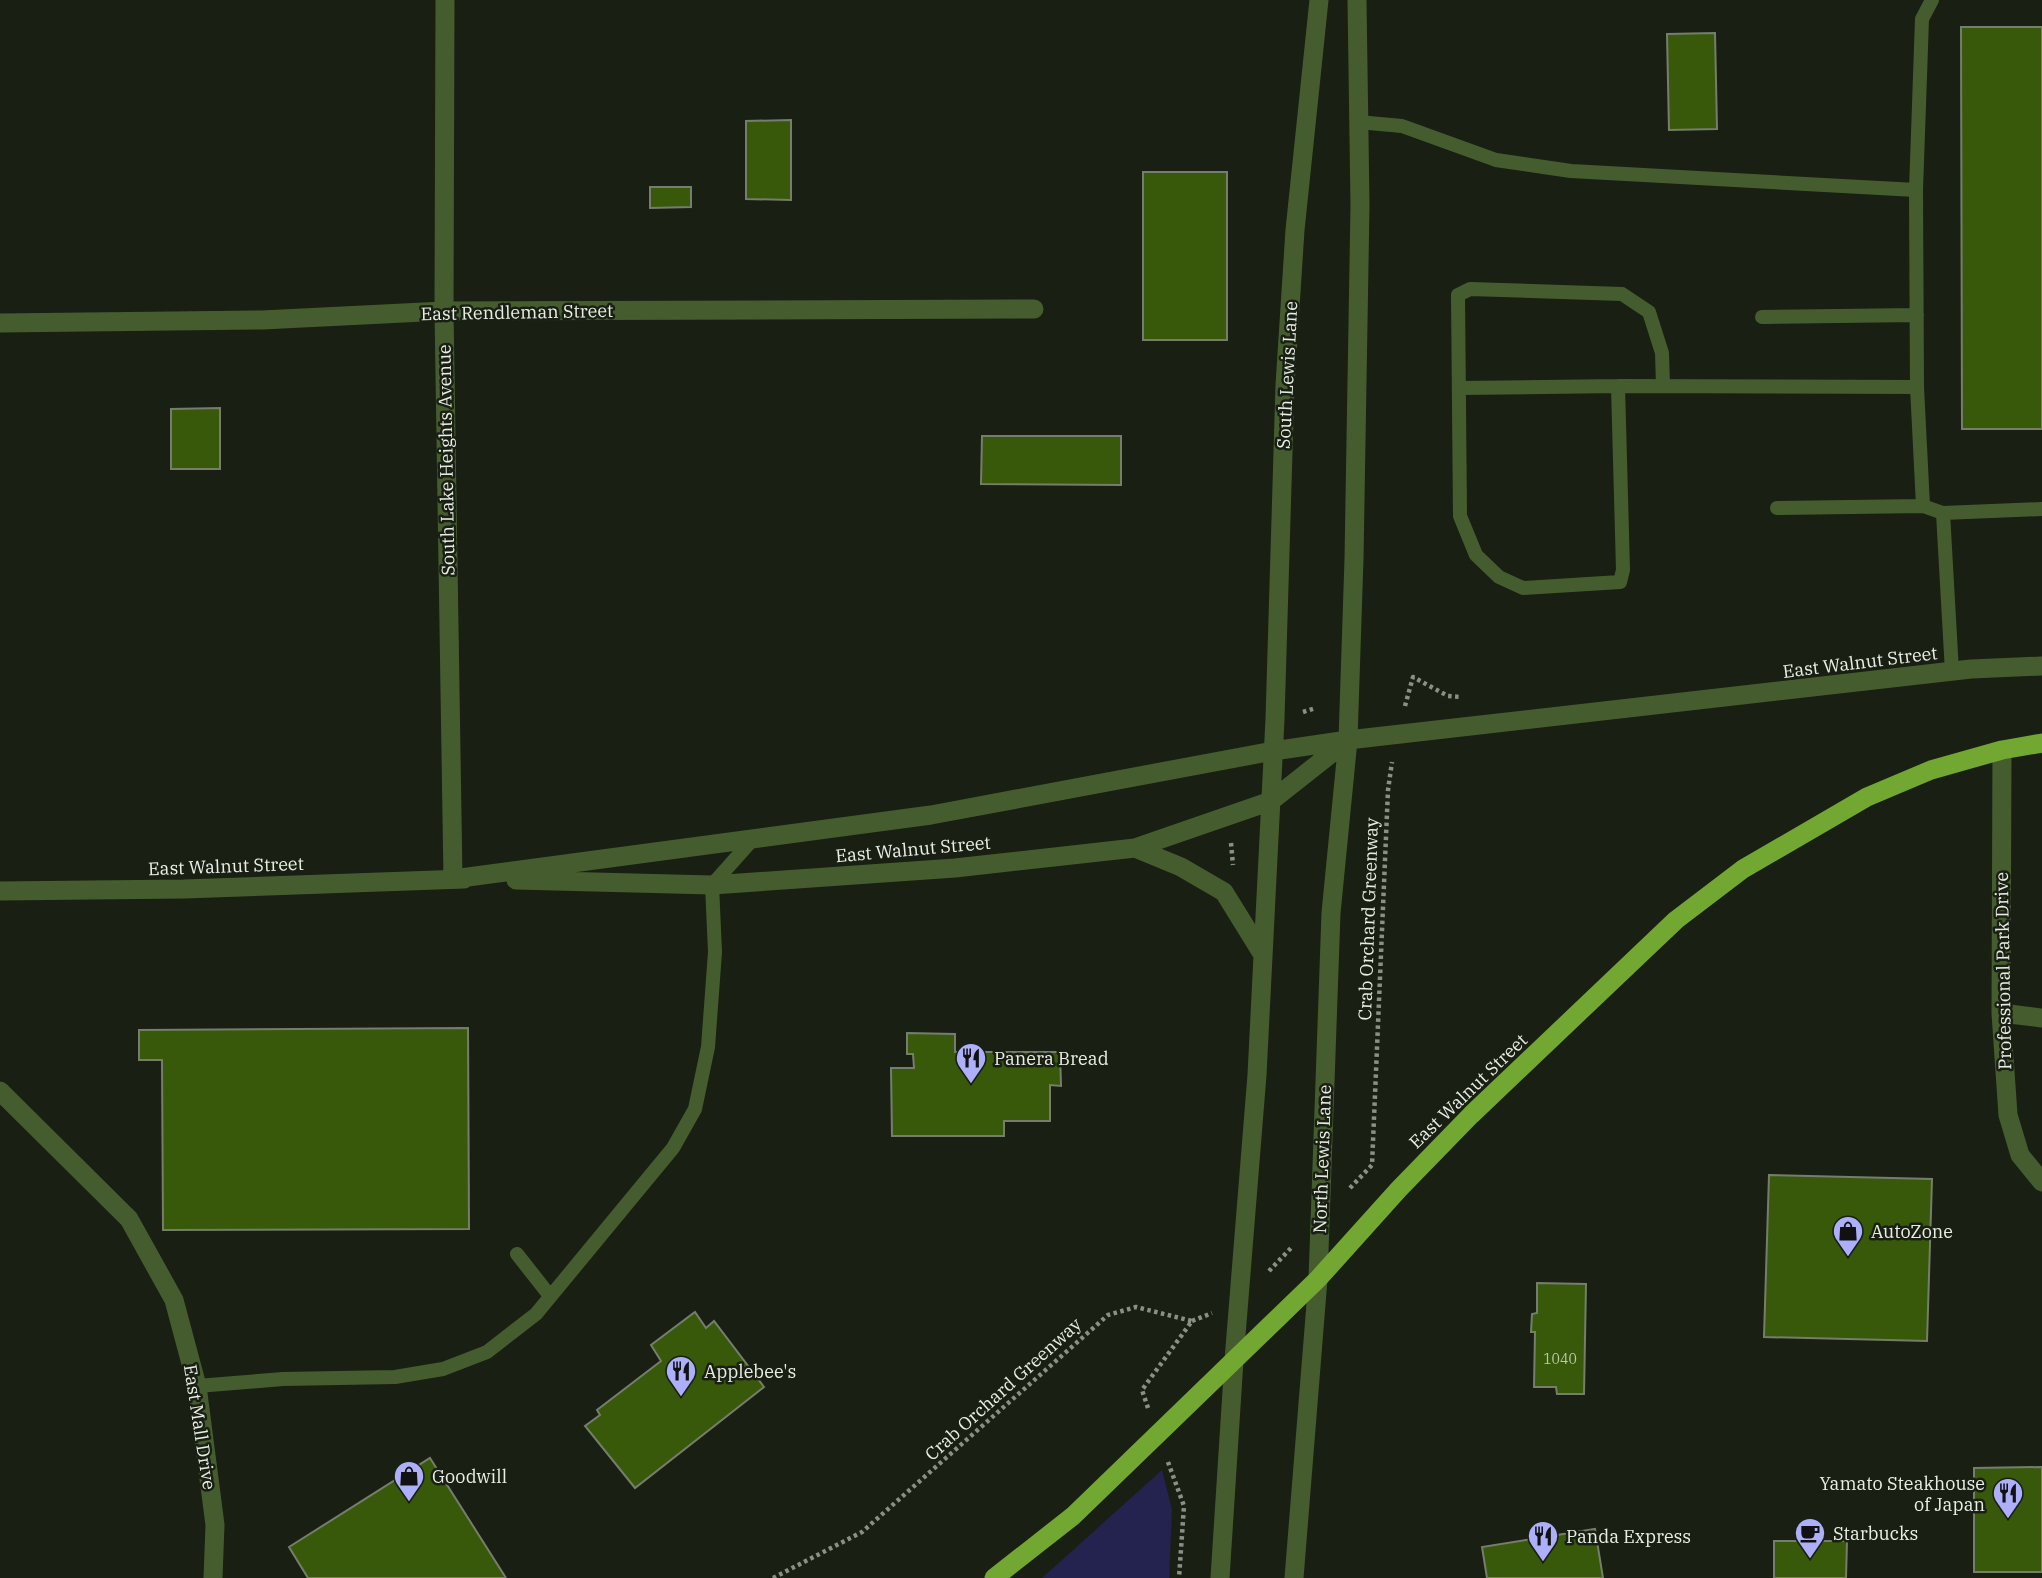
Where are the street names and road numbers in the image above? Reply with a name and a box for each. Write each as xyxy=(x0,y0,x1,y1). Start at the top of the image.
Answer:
street label: East Rendleman Street xyxy=(420,299,614,325)
street label: South Lewis Lane xyxy=(1272,300,1302,450)
street label: South Lake Heights Avenue xyxy=(432,344,460,576)
street label: East Walnut Street xyxy=(1781,641,1939,683)
street label: Crab Orchard Greenway xyxy=(1353,817,1383,1021)
street label: East Walnut Street xyxy=(834,831,992,867)
street label: East Walnut Street xyxy=(148,852,304,880)
street label: Professional Park Drive xyxy=(1990,872,2016,1070)
street label: East Walnut Street xyxy=(1404,1029,1532,1153)
street label: North Lewis Lane xyxy=(1308,1084,1336,1234)
street label: Crab Orchard Greenway xyxy=(920,1312,1086,1465)
street label: East Mall Drive xyxy=(179,1363,221,1491)

